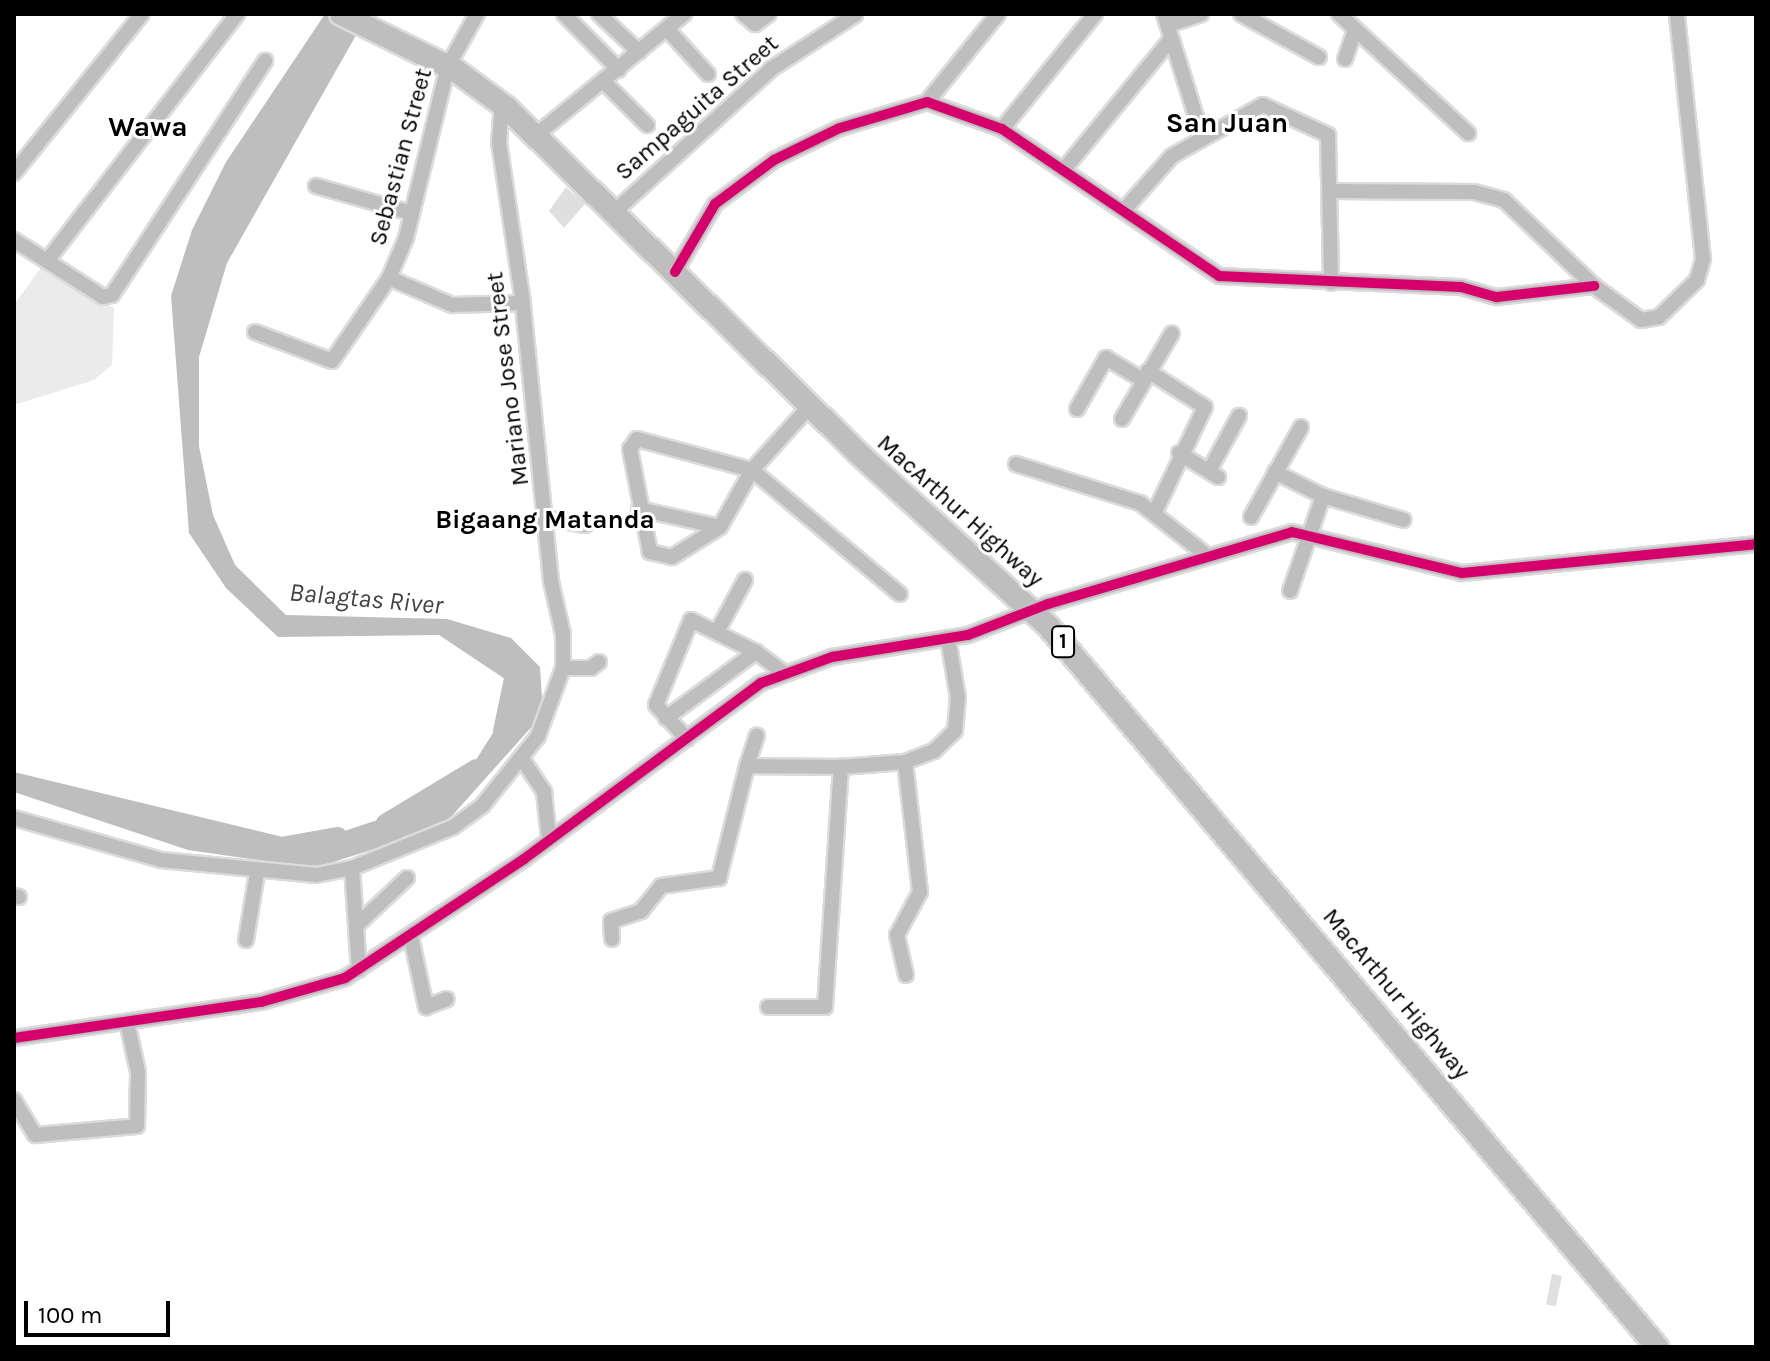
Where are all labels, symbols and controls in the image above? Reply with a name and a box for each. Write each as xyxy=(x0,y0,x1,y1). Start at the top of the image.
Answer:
street label: Sampaguita Street xyxy=(610,29,784,187)
street label: Sebastian Street xyxy=(363,65,439,249)
district label: San Juan xyxy=(1166,106,1288,140)
district label: Wawa xyxy=(108,110,188,144)
street label: Mariano Jose Street xyxy=(481,270,535,488)
street label: MacArthur Highway xyxy=(871,429,1049,593)
district label: Bigaang Matanda xyxy=(435,504,655,536)
water label: Balagtas River xyxy=(288,577,444,621)
road number: 1 xyxy=(1051,624,1075,660)
street label: MacArthur Highway xyxy=(1316,903,1476,1085)
scale bar xyxy=(28,1285,174,1335)
text: 100 m xyxy=(38,1301,103,1329)

